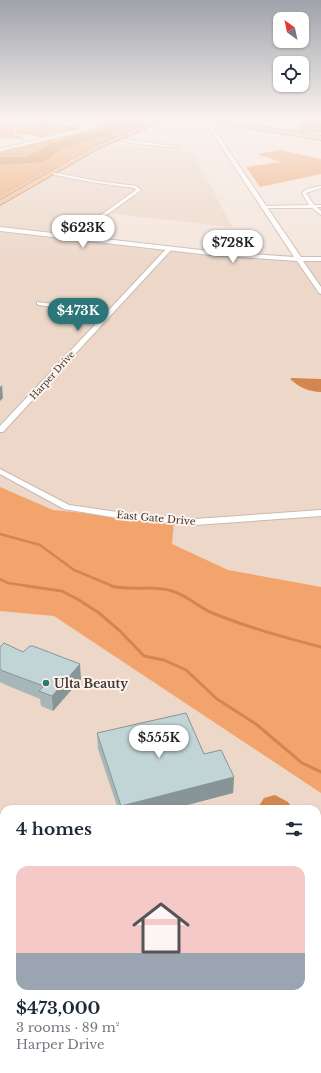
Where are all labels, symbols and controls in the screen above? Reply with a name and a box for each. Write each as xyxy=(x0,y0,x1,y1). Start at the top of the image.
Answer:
north arrow xyxy=(273,12,309,48)
map controls xyxy=(273,12,309,92)
button: locate xyxy=(273,56,309,92)
pin: $623K xyxy=(55,215,111,249)
text: $623K xyxy=(61,219,105,236)
pin: $728K xyxy=(205,230,261,264)
text: $728K xyxy=(212,234,254,251)
pin: $473K xyxy=(50,298,106,332)
text: $473K xyxy=(57,302,99,319)
street label: Harper Drive xyxy=(27,349,77,401)
street label: East Gate Drive xyxy=(116,508,196,528)
place label: Ulta Beauty xyxy=(54,676,128,691)
marker: Ulta Beauty xyxy=(41,678,51,688)
pin: $555K xyxy=(131,725,187,759)
text: $555K xyxy=(138,729,180,746)
icon: filters xyxy=(283,818,305,840)
text: 4 homes xyxy=(16,819,92,840)
icon: home xyxy=(125,892,197,964)
text: $473,000 xyxy=(16,998,100,1019)
text: 3 rooms · 89 m² xyxy=(16,1019,119,1036)
text: Harper Drive xyxy=(16,1036,104,1053)

